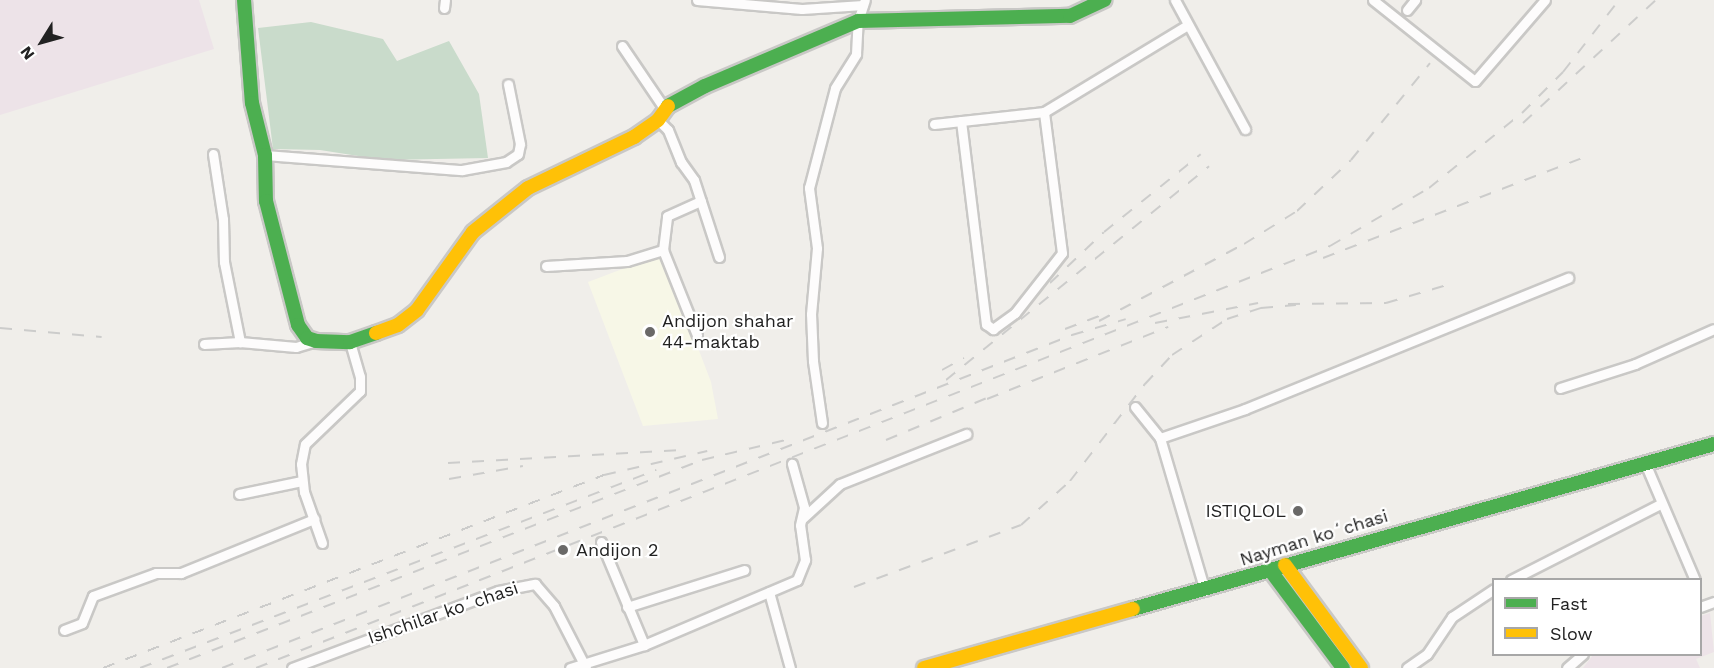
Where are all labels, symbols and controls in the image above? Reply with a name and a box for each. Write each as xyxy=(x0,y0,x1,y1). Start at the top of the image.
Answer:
north arrow xyxy=(12,12,72,72)
text: N xyxy=(16,43,38,64)
place label: Andijon shahar 44-maktab xyxy=(662,311,793,354)
marker: Andijon shahar 44-maktab xyxy=(643,325,657,339)
place label: ISTIQLOL xyxy=(1205,500,1286,522)
marker: ISTIQLOL xyxy=(1291,504,1305,518)
street label: Nayman koʻchasi xyxy=(1237,505,1391,571)
place label: Andijon 2 xyxy=(576,539,658,561)
marker: Andijon 2 xyxy=(554,541,572,559)
street label: Ishchilar koʻchasi xyxy=(365,577,521,649)
legend xyxy=(1492,578,1702,656)
text: Fast xyxy=(1550,593,1587,614)
text: Slow xyxy=(1550,623,1593,644)

